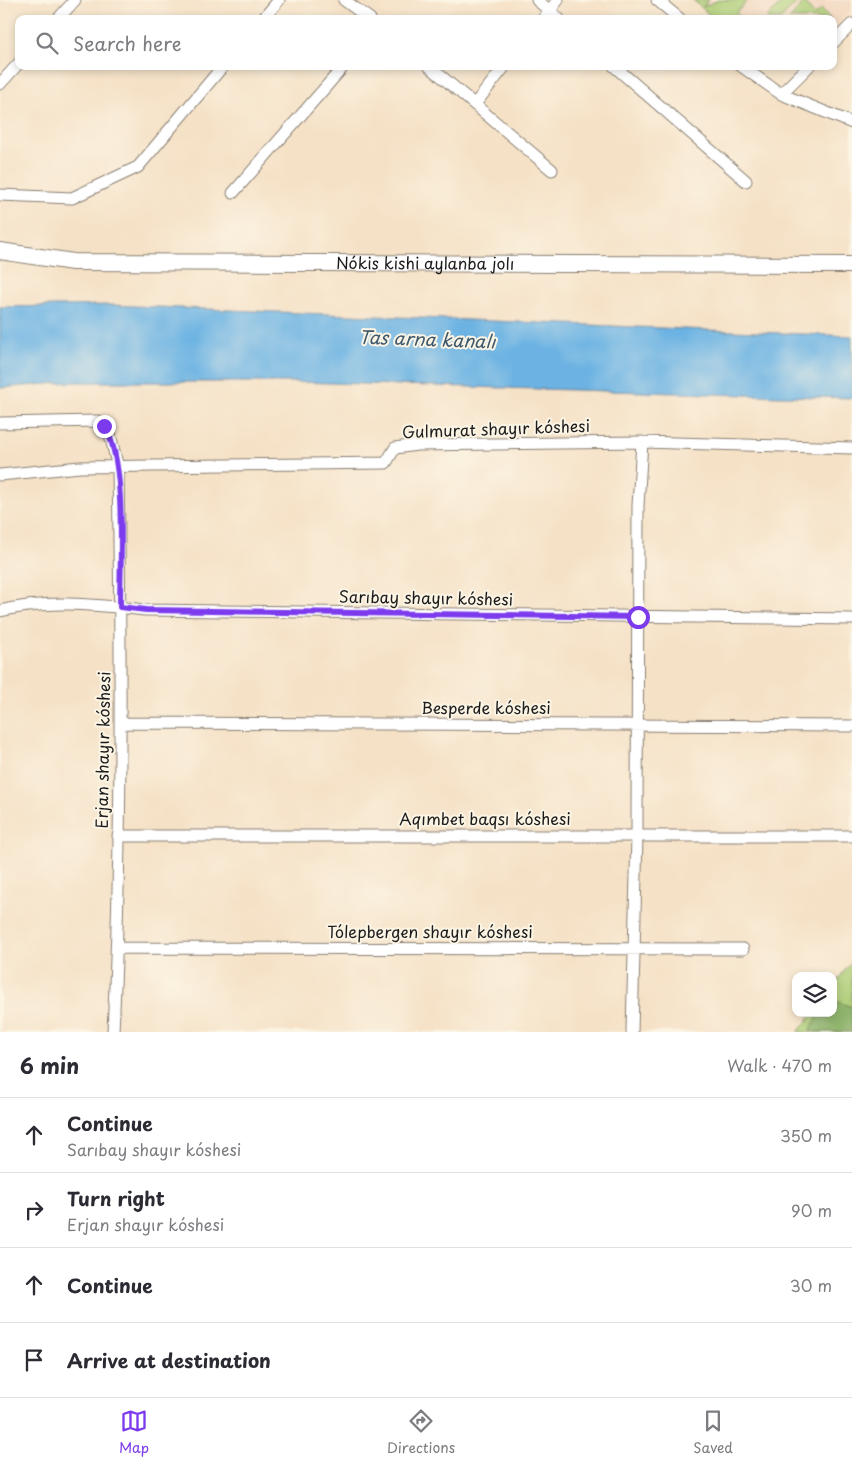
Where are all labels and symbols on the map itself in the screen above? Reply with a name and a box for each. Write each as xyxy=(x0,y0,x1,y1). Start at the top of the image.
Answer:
street label: Nókis kishi aylanba jolı xyxy=(336,250,514,275)
water label: Tas arna kanalı xyxy=(358,323,497,354)
street label: Gulmurat shayır kóshesi xyxy=(402,413,590,443)
route end xyxy=(93,415,116,438)
street label: Sarıbay shayır kóshesi xyxy=(339,583,513,611)
route start xyxy=(627,606,650,629)
street label: Erjan shayır kóshesi xyxy=(89,671,115,829)
street label: Besperde kóshesi xyxy=(421,695,551,719)
street label: Aqımbet baqsı kóshesi xyxy=(399,806,571,830)
street label: Tólepbergen shayır kóshesi xyxy=(327,919,533,943)

